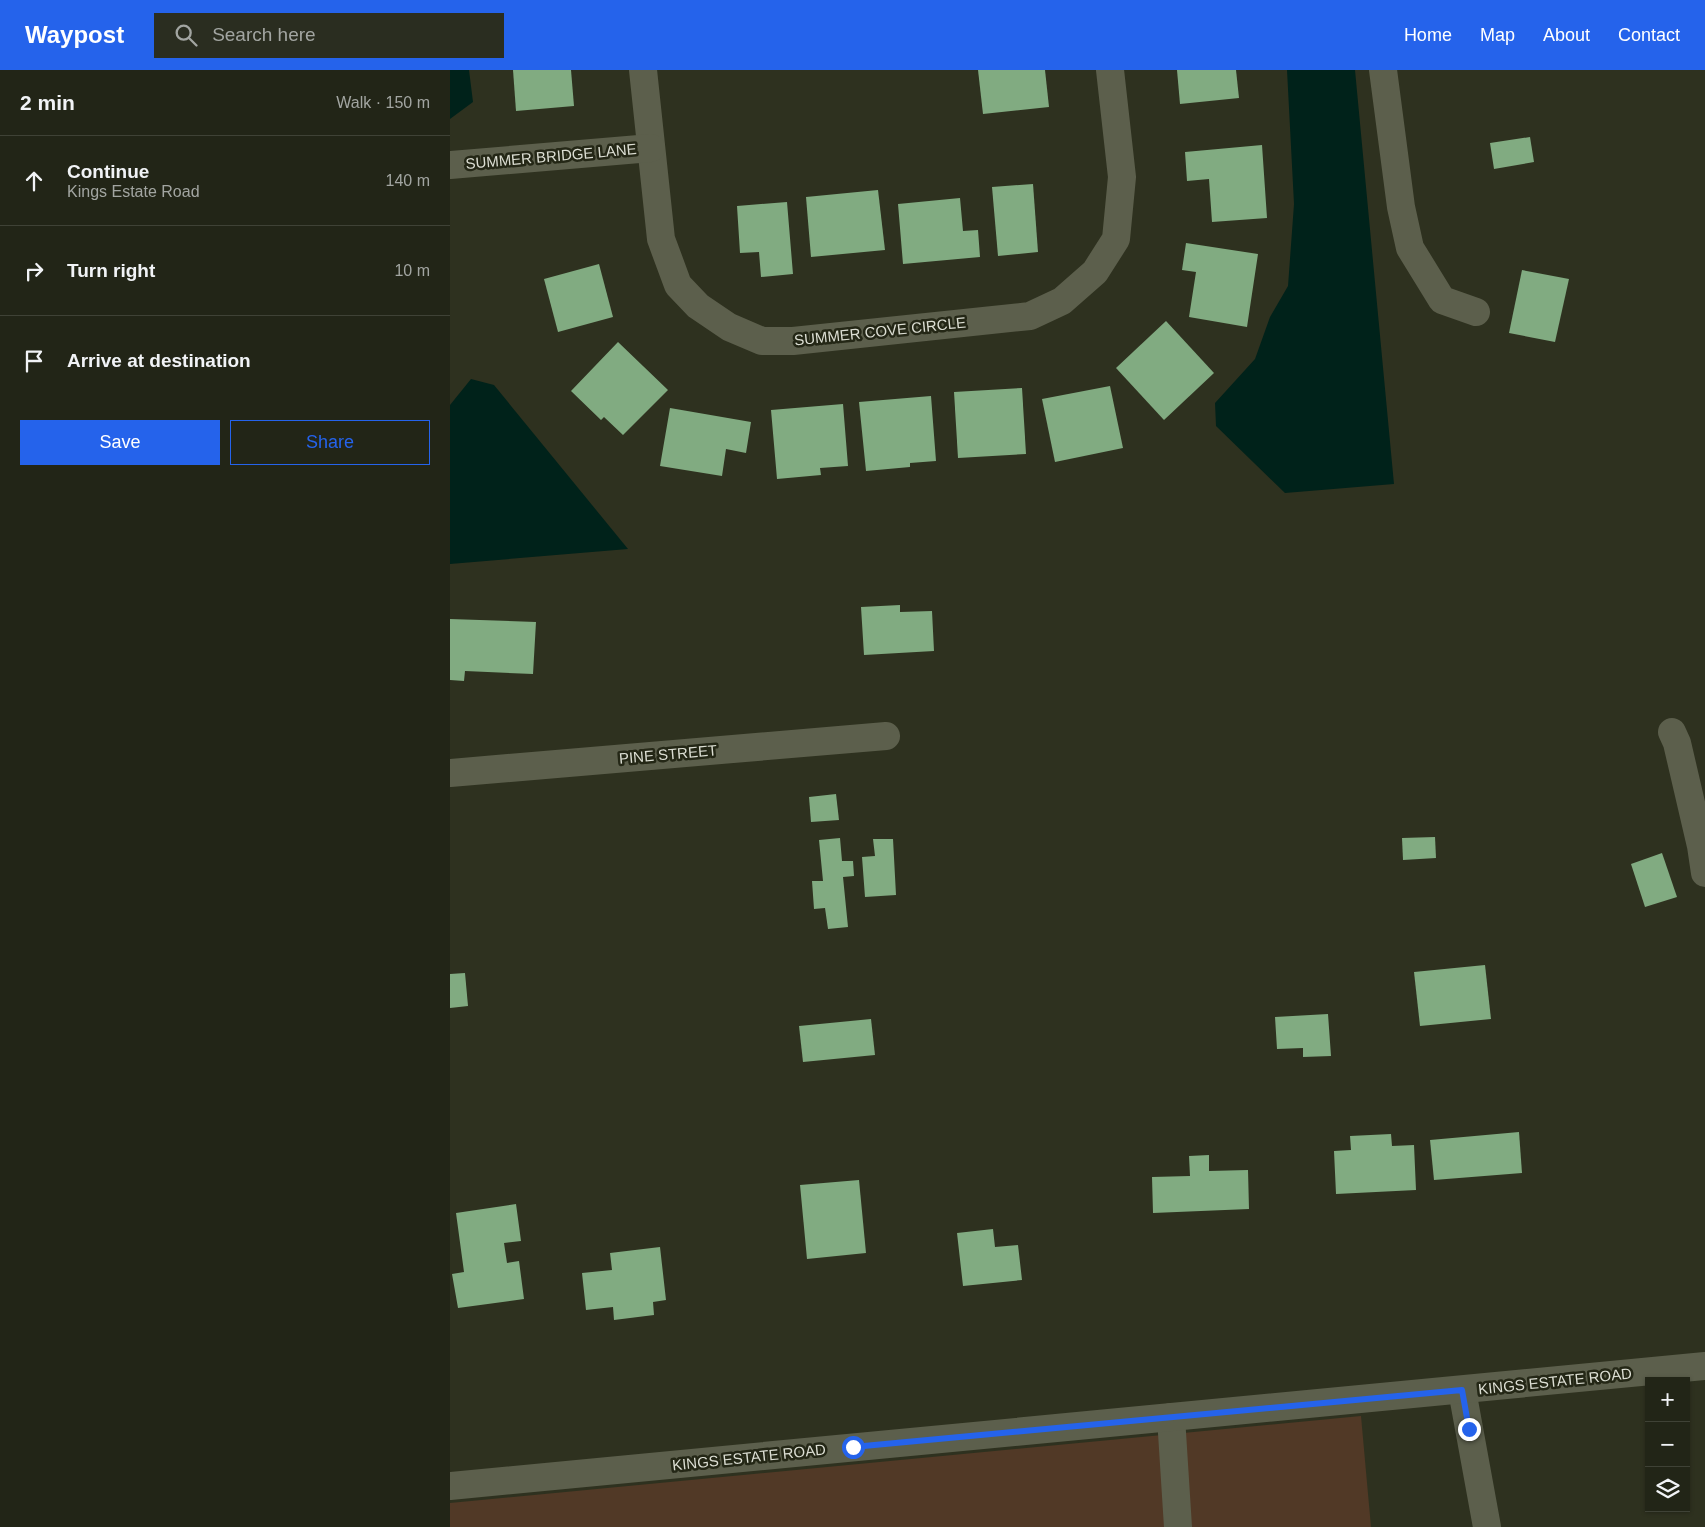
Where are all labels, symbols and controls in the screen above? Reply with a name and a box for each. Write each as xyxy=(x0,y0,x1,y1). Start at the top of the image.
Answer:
search box xyxy=(154,13,504,58)
text: Waypost xyxy=(25,21,124,48)
icon: search xyxy=(172,21,200,49)
text: Search here xyxy=(212,24,316,45)
text: Home xyxy=(1404,25,1452,45)
text: Map xyxy=(1480,25,1515,45)
text: About xyxy=(1543,25,1590,45)
text: Contact xyxy=(1618,25,1680,45)
text: 2 min xyxy=(20,91,75,114)
text: Walk · 150 m xyxy=(336,94,430,111)
street label: SUMMER BRIDGE LANE xyxy=(465,140,637,172)
text: Continue xyxy=(67,161,149,182)
icon: ahead xyxy=(20,167,48,195)
text: 140 m xyxy=(386,172,430,189)
text: Kings Estate Road xyxy=(67,183,200,200)
icon: right xyxy=(20,257,48,285)
text: Turn right xyxy=(67,260,155,281)
text: 10 m xyxy=(394,262,430,279)
street label: SUMMER COVE CIRCLE xyxy=(793,314,967,348)
icon: arrive xyxy=(20,347,48,375)
text: Arrive at destination xyxy=(67,350,251,371)
button: Save xyxy=(20,420,220,465)
button: Share xyxy=(230,420,430,465)
street label: PINE STREET xyxy=(618,741,718,767)
street label: KINGS ESTATE ROAD xyxy=(1477,1364,1633,1398)
map controls xyxy=(1645,1377,1690,1512)
button: + xyxy=(1645,1377,1690,1422)
route end xyxy=(1458,1418,1481,1441)
button: − xyxy=(1645,1422,1690,1467)
route start xyxy=(842,1436,865,1459)
street label: KINGS ESTATE ROAD xyxy=(671,1440,827,1474)
button: layers xyxy=(1645,1467,1690,1512)

